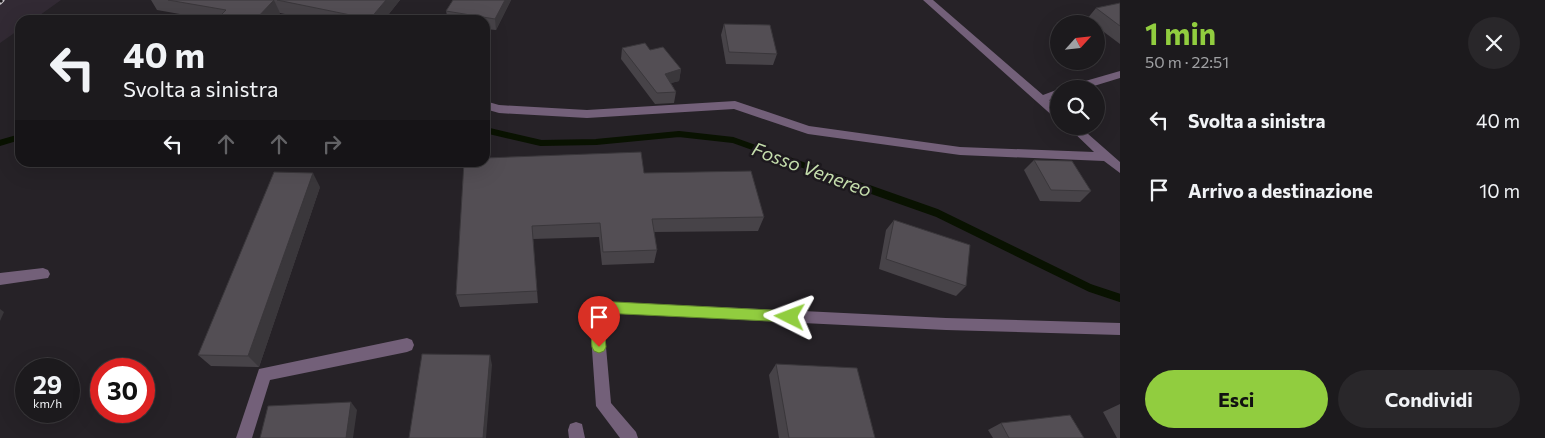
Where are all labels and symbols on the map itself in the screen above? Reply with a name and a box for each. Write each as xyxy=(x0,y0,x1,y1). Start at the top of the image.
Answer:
north arrow xyxy=(1050,15,1105,70)
water label: Fosso Venereo xyxy=(749,137,875,201)
position arrow xyxy=(763,290,815,342)
pin xyxy=(578,296,620,347)
speed limit sign: 30 xyxy=(90,358,155,423)

